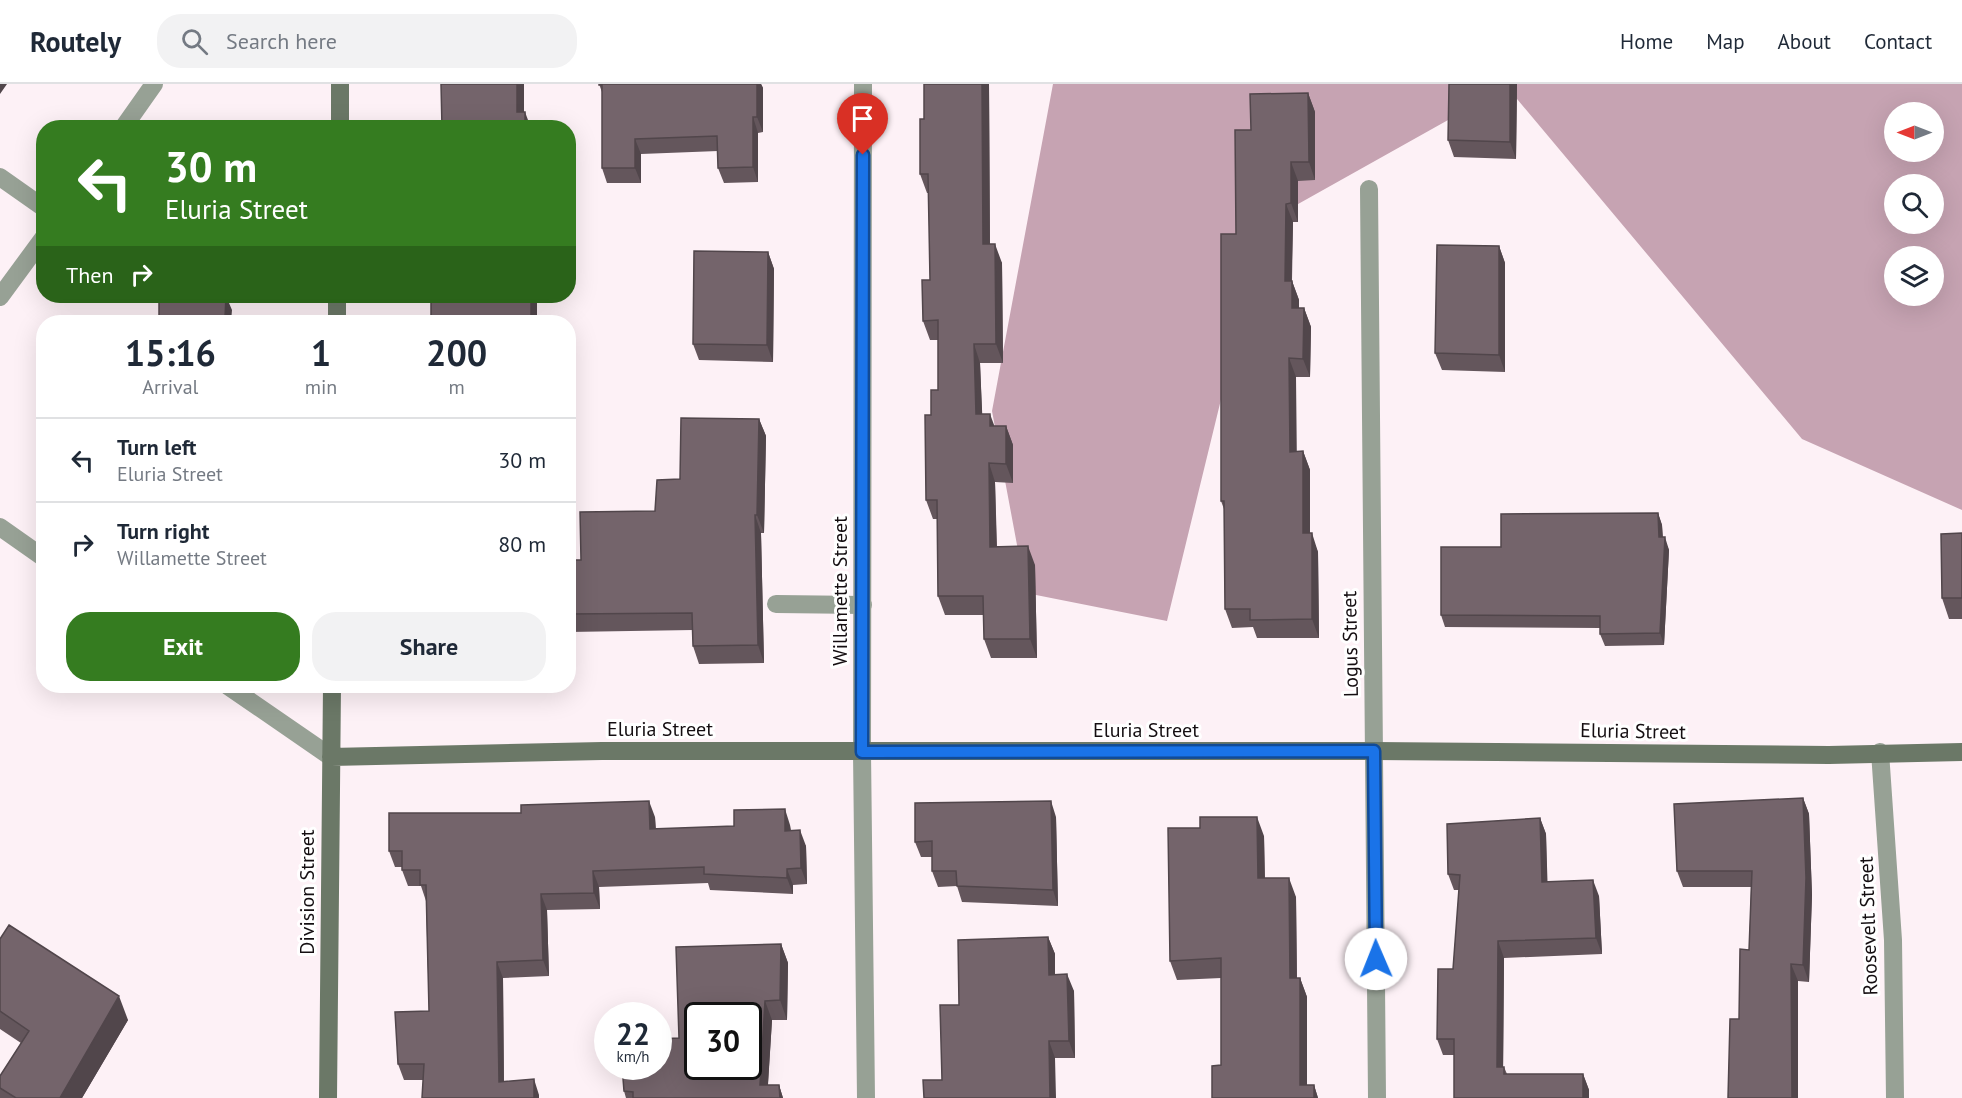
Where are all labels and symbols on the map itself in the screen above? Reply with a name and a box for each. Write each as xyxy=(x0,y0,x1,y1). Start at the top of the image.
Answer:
pin xyxy=(837,93,888,155)
north arrow xyxy=(1884,102,1944,162)
street label: Willamette Street xyxy=(827,516,853,666)
street label: Logus Street xyxy=(1336,590,1364,697)
street label: Eluria Street xyxy=(607,716,713,742)
street label: Eluria Street xyxy=(1093,717,1199,743)
street label: Eluria Street xyxy=(1580,717,1686,745)
street label: Division Street xyxy=(294,829,320,955)
street label: Roosevelt Street xyxy=(1853,856,1883,996)
position arrow xyxy=(1344,927,1408,991)
speed limit sign: 30 xyxy=(684,1002,762,1080)

